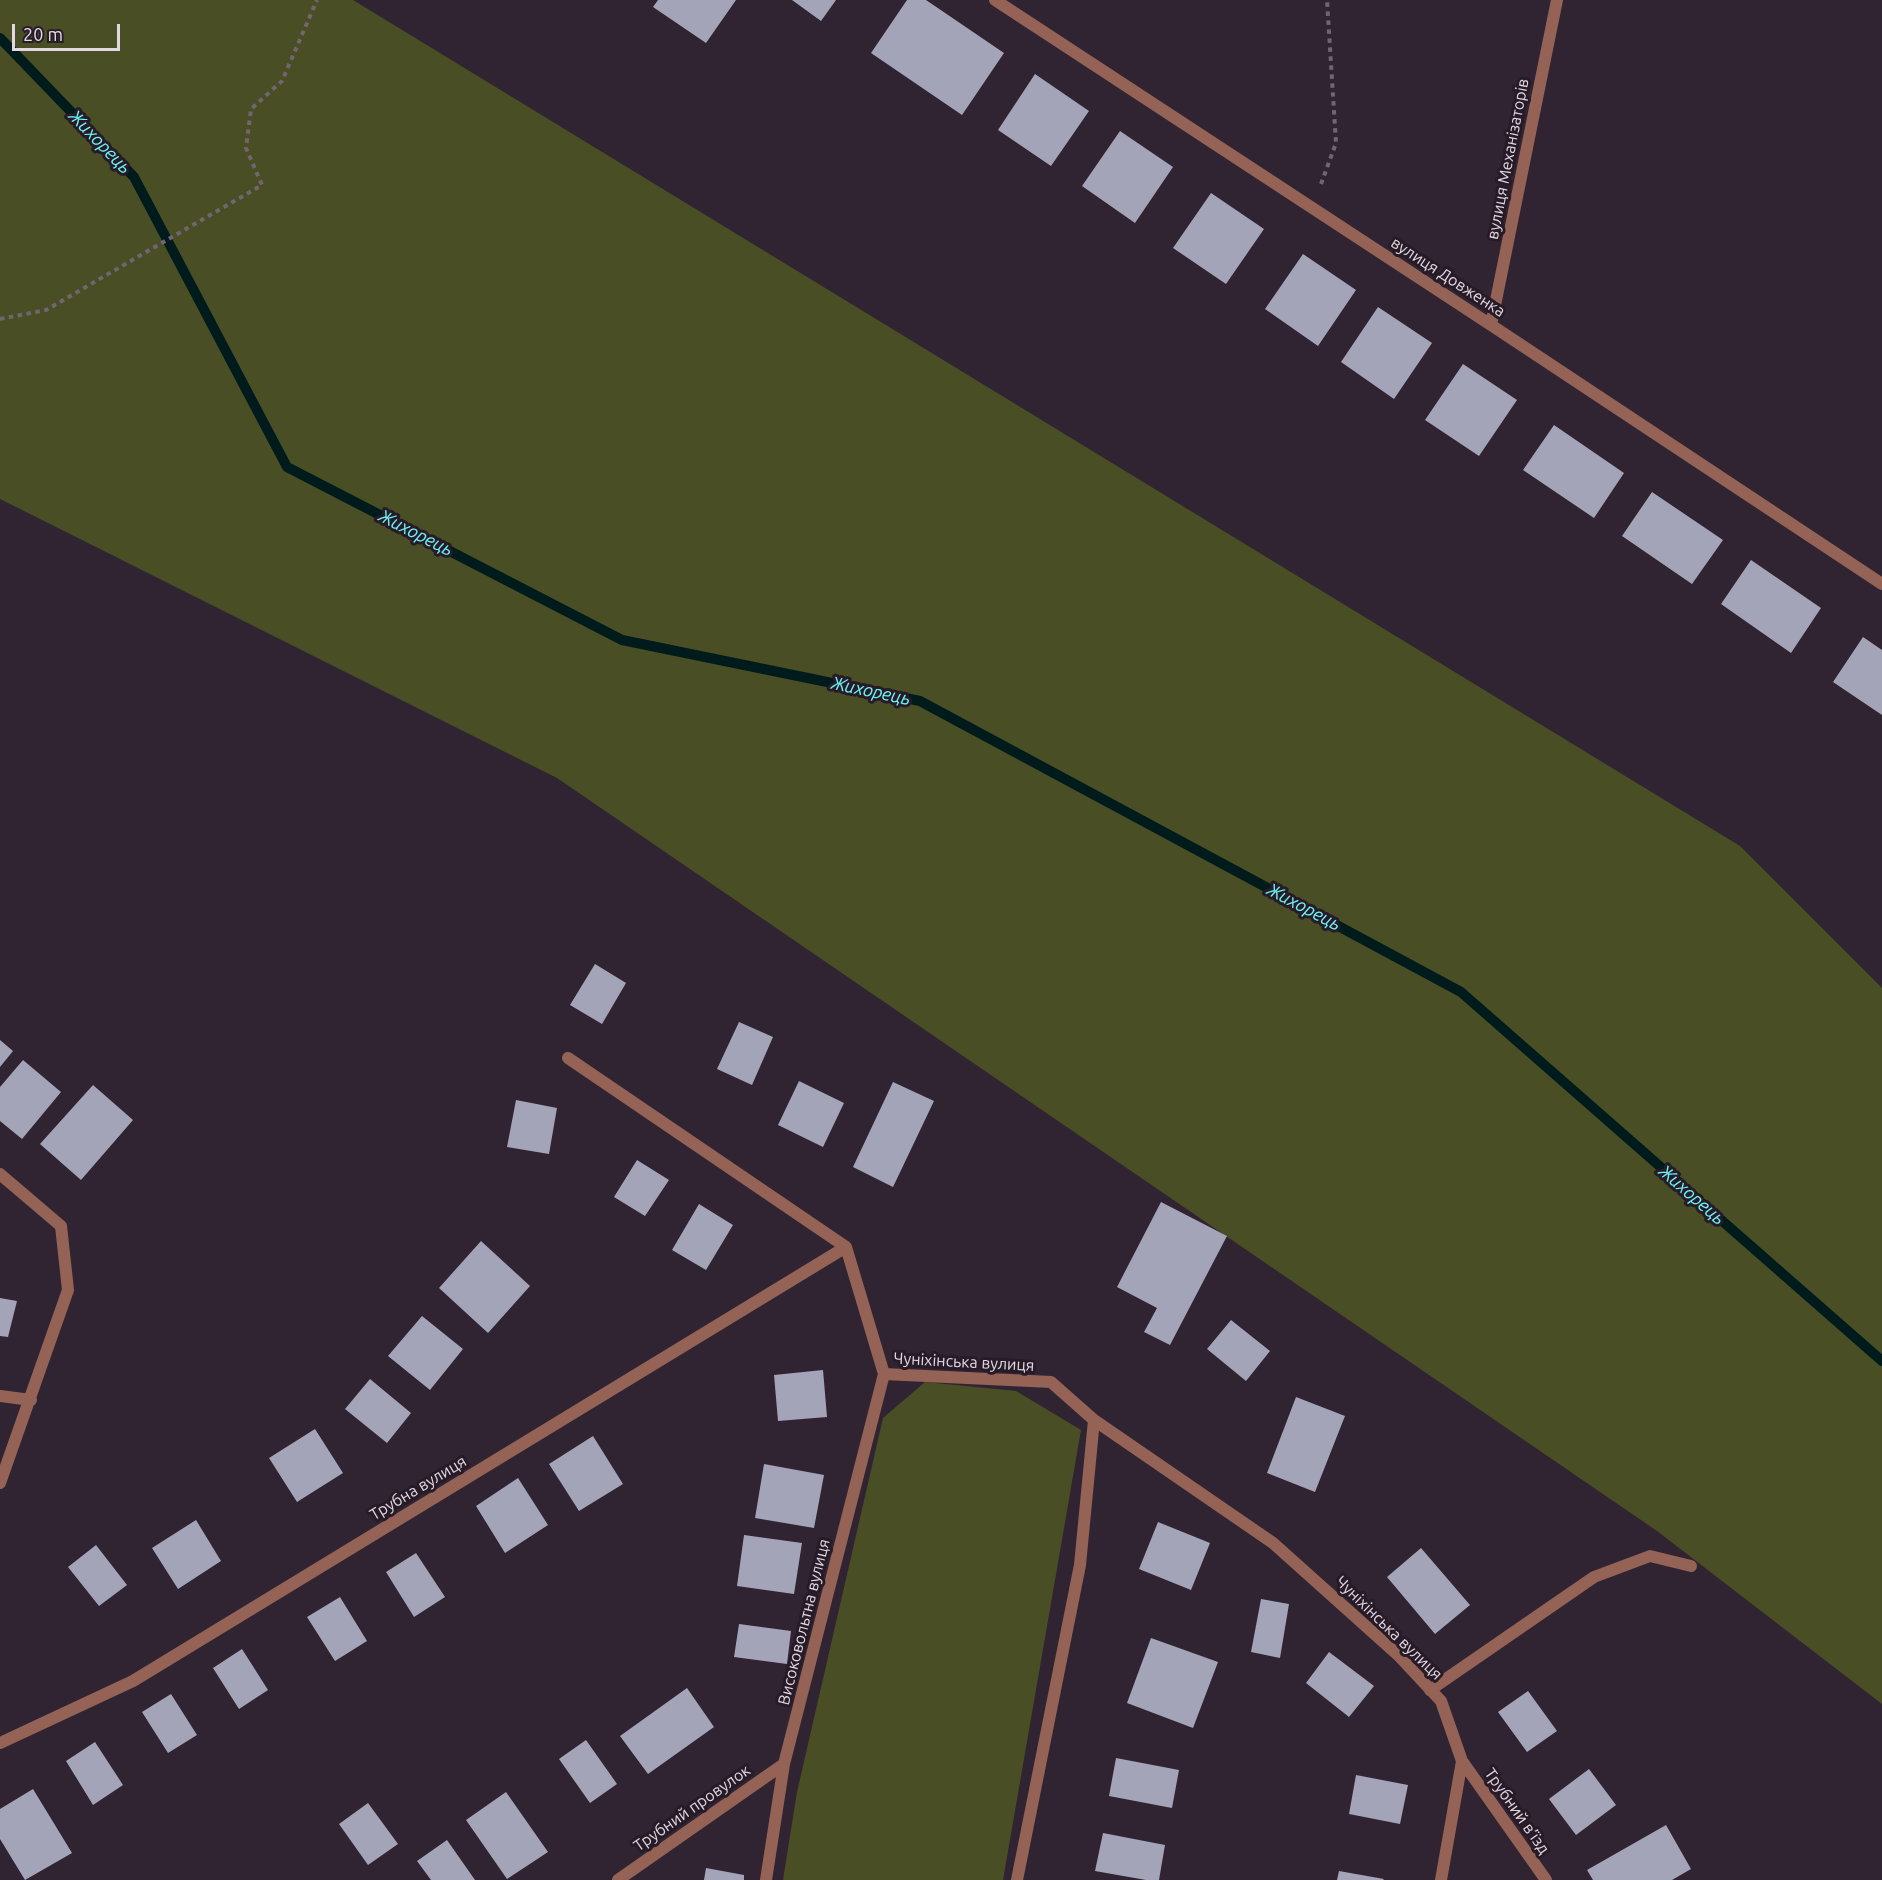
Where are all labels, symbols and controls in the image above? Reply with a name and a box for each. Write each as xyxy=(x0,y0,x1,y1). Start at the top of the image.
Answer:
scale bar xyxy=(15,12,123,50)
text: 20 m xyxy=(23,24,63,44)
street label: вулиця Механізаторів xyxy=(1483,77,1533,241)
water label: Жихорець xyxy=(64,106,136,178)
street label: вулиця Довженка xyxy=(1387,233,1509,321)
water label: Жихорець xyxy=(375,505,457,561)
water label: Жихорець xyxy=(829,672,913,710)
water label: Жихорець xyxy=(1263,879,1345,935)
water label: Жихорець xyxy=(1655,1160,1729,1230)
street label: Чуніхінська вулиця xyxy=(893,1349,1035,1375)
street label: Трубна вулиця xyxy=(366,1452,470,1524)
street label: Високовольтна вулиця xyxy=(774,1537,834,1707)
street label: Чуніхінська вулиця xyxy=(1332,1572,1446,1684)
street label: Трубний провулок xyxy=(630,1761,754,1855)
street label: Трубний в’їзд xyxy=(1480,1764,1554,1858)

